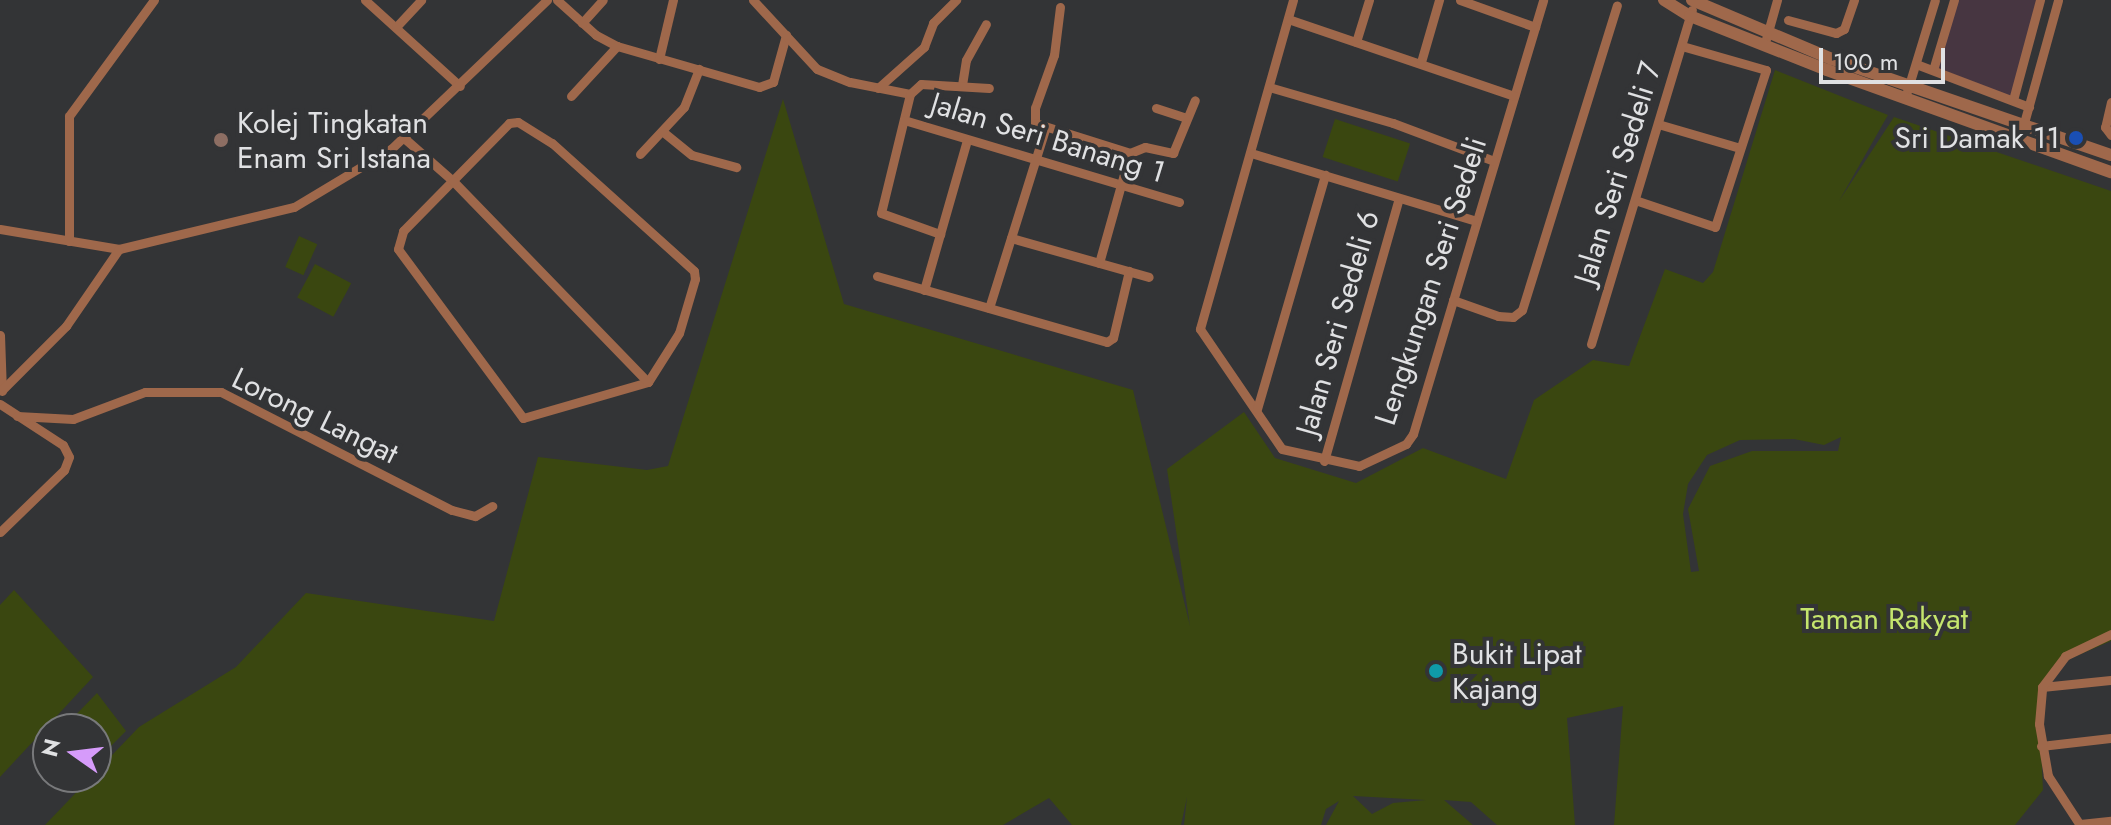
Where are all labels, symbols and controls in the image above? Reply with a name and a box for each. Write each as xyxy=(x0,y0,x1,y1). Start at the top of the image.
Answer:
scale bar xyxy=(1823,32,1949,82)
text: 100 m xyxy=(1833,44,1899,79)
street label: Jalan Seri Sedeli 7 xyxy=(1567,57,1669,289)
street label: Jalan Seri Banang 1 xyxy=(926,85,1170,191)
place label: Kolej Tingkatan Enam Sri Istana xyxy=(237,105,431,176)
place label: Sri Damak 11 xyxy=(1895,120,2060,156)
marker: Sri Damak 11 xyxy=(2067,129,2085,147)
marker: Kolej Tingkatan Enam Sri Istana xyxy=(212,131,230,149)
street label: Lengkungan Seri Sedeli xyxy=(1367,132,1495,430)
street label: Jalan Seri Sedeli 6 xyxy=(1289,206,1387,440)
street label: Lorong Langat xyxy=(226,360,404,472)
park label: Taman Rakyat xyxy=(1800,601,1968,637)
place label: Bukit Lipat Kajang xyxy=(1452,636,1582,706)
marker: Bukit Lipat Kajang xyxy=(1427,662,1445,680)
north arrow xyxy=(32,713,112,793)
text: N xyxy=(33,735,68,760)

